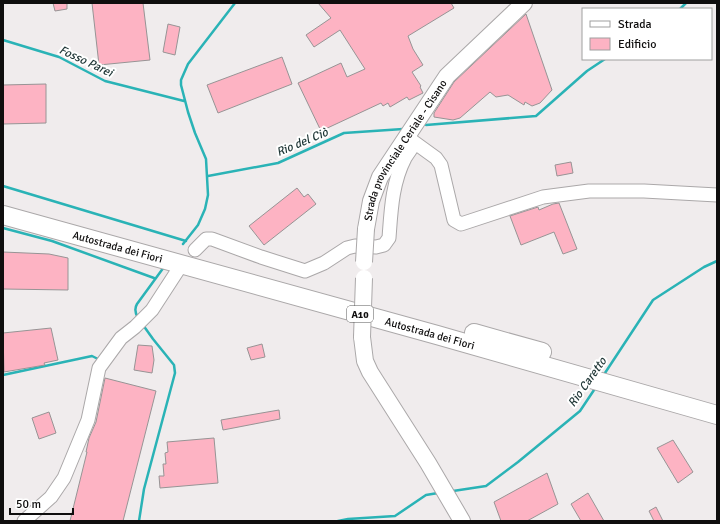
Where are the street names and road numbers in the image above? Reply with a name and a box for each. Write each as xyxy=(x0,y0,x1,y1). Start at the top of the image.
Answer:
street label: Strada provinciale Ceriale - Cisano xyxy=(362,77,450,222)
street label: Autostrada dei Fiori xyxy=(71,229,164,266)
road number: A10 xyxy=(347,306,373,322)
street label: Autostrada dei Fiori xyxy=(383,315,476,352)

